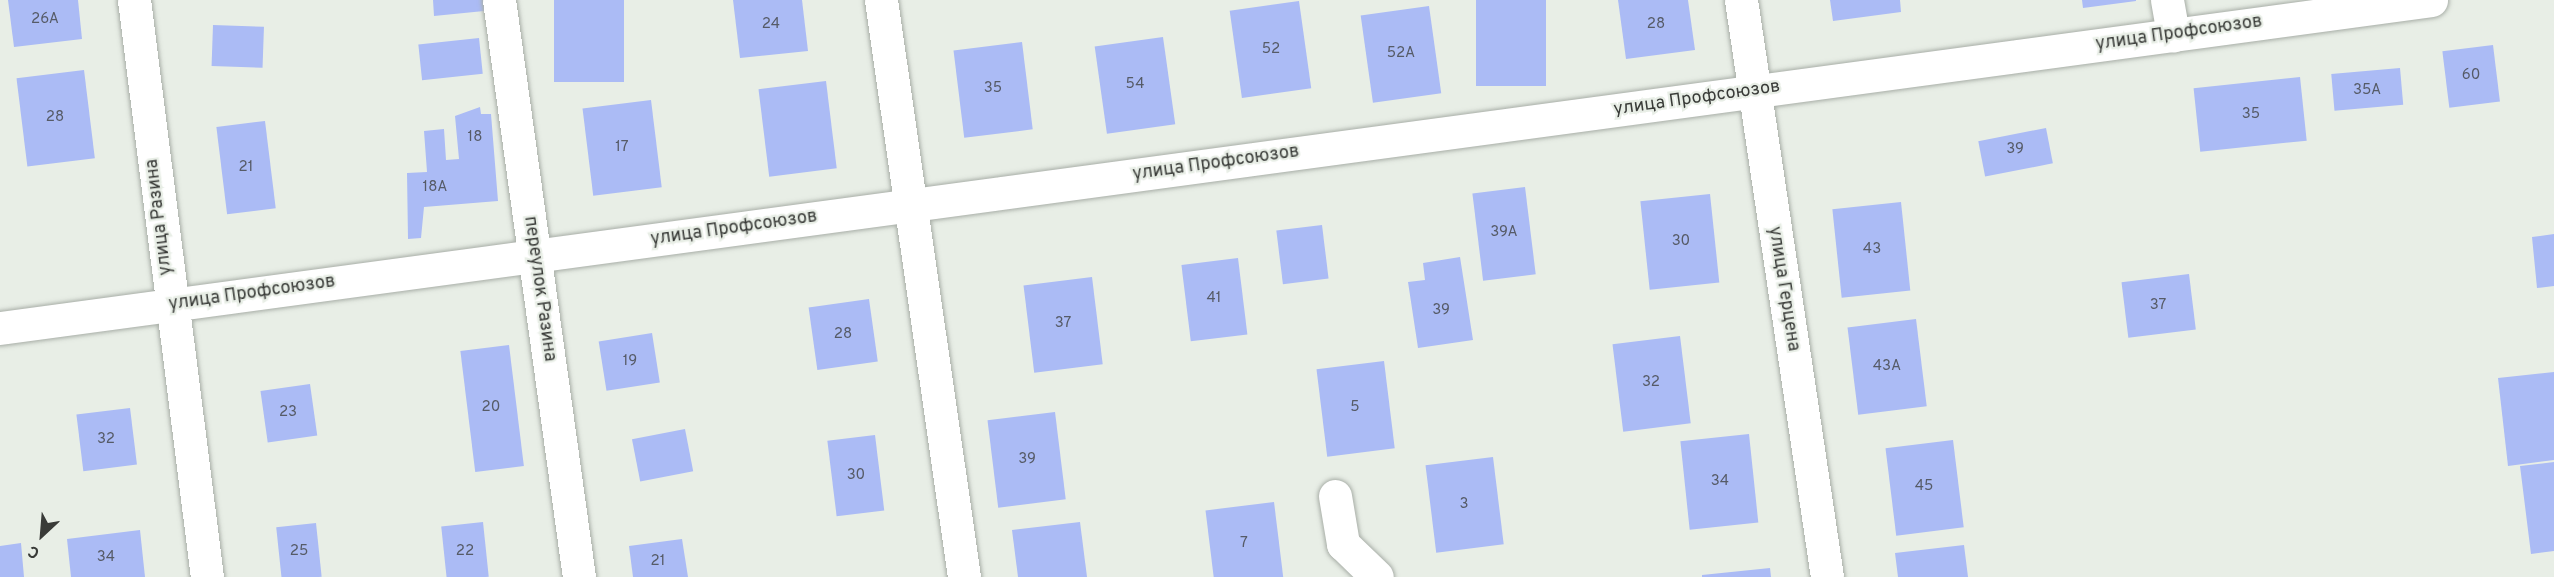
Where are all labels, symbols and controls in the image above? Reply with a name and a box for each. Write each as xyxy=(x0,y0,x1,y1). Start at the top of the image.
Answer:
house number: 26А xyxy=(31,11,59,29)
street label: улица Профсоюзов xyxy=(2094,12,2264,56)
house number: 24 xyxy=(762,16,780,34)
house number: 28 xyxy=(1647,16,1665,34)
house number: 52 xyxy=(1262,41,1280,59)
house number: 52А xyxy=(1387,45,1415,63)
house number: 60 xyxy=(2462,67,2480,85)
house number: 54 xyxy=(1126,76,1144,94)
street label: улица Профсоюзов xyxy=(1612,77,1782,121)
house number: 35 xyxy=(984,80,1002,98)
house number: 35А xyxy=(2353,82,2381,100)
house number: 35 xyxy=(2242,106,2260,124)
house number: 28 xyxy=(46,109,64,127)
house number: 18 xyxy=(468,129,482,147)
house number: 17 xyxy=(615,139,629,157)
house number: 39 xyxy=(2006,141,2024,159)
street label: улица Профсоюзов xyxy=(1131,142,1301,186)
street label: улица Разина xyxy=(142,158,178,276)
house number: 21 xyxy=(239,159,253,177)
house number: 18А xyxy=(423,179,447,197)
street label: улица Профсоюзов xyxy=(649,207,819,251)
street label: переулок Разина xyxy=(518,215,560,363)
house number: 39А xyxy=(1490,224,1518,242)
street label: улица Герцена xyxy=(1762,225,1804,353)
house number: 30 xyxy=(1672,233,1690,251)
house number: 43 xyxy=(1863,241,1881,259)
street label: улица Профсоюзов xyxy=(167,272,337,316)
house number: 41 xyxy=(1207,290,1221,308)
house number: 37 xyxy=(2150,297,2166,315)
house number: 39 xyxy=(1432,302,1450,320)
house number: 37 xyxy=(1055,315,1071,333)
house number: 28 xyxy=(834,326,852,344)
house number: 19 xyxy=(623,353,637,371)
house number: 43А xyxy=(1873,358,1901,376)
house number: 32 xyxy=(1642,374,1660,392)
house number: 20 xyxy=(482,399,500,417)
house number: 5 xyxy=(1350,399,1360,417)
house number: 23 xyxy=(279,404,297,422)
house number: 32 xyxy=(97,431,115,449)
house number: 39 xyxy=(1018,451,1036,469)
house number: 30 xyxy=(847,467,865,485)
house number: 34 xyxy=(1711,473,1729,491)
house number: 45 xyxy=(1915,478,1933,496)
house number: 3 xyxy=(1459,496,1469,514)
north arrow xyxy=(12,505,72,565)
house number: 7 xyxy=(1240,535,1248,553)
text: С xyxy=(25,540,43,562)
house number: 25 xyxy=(290,543,308,561)
house number: 22 xyxy=(456,543,474,561)
house number: 34 xyxy=(97,549,115,567)
house number: 21 xyxy=(651,553,665,571)

